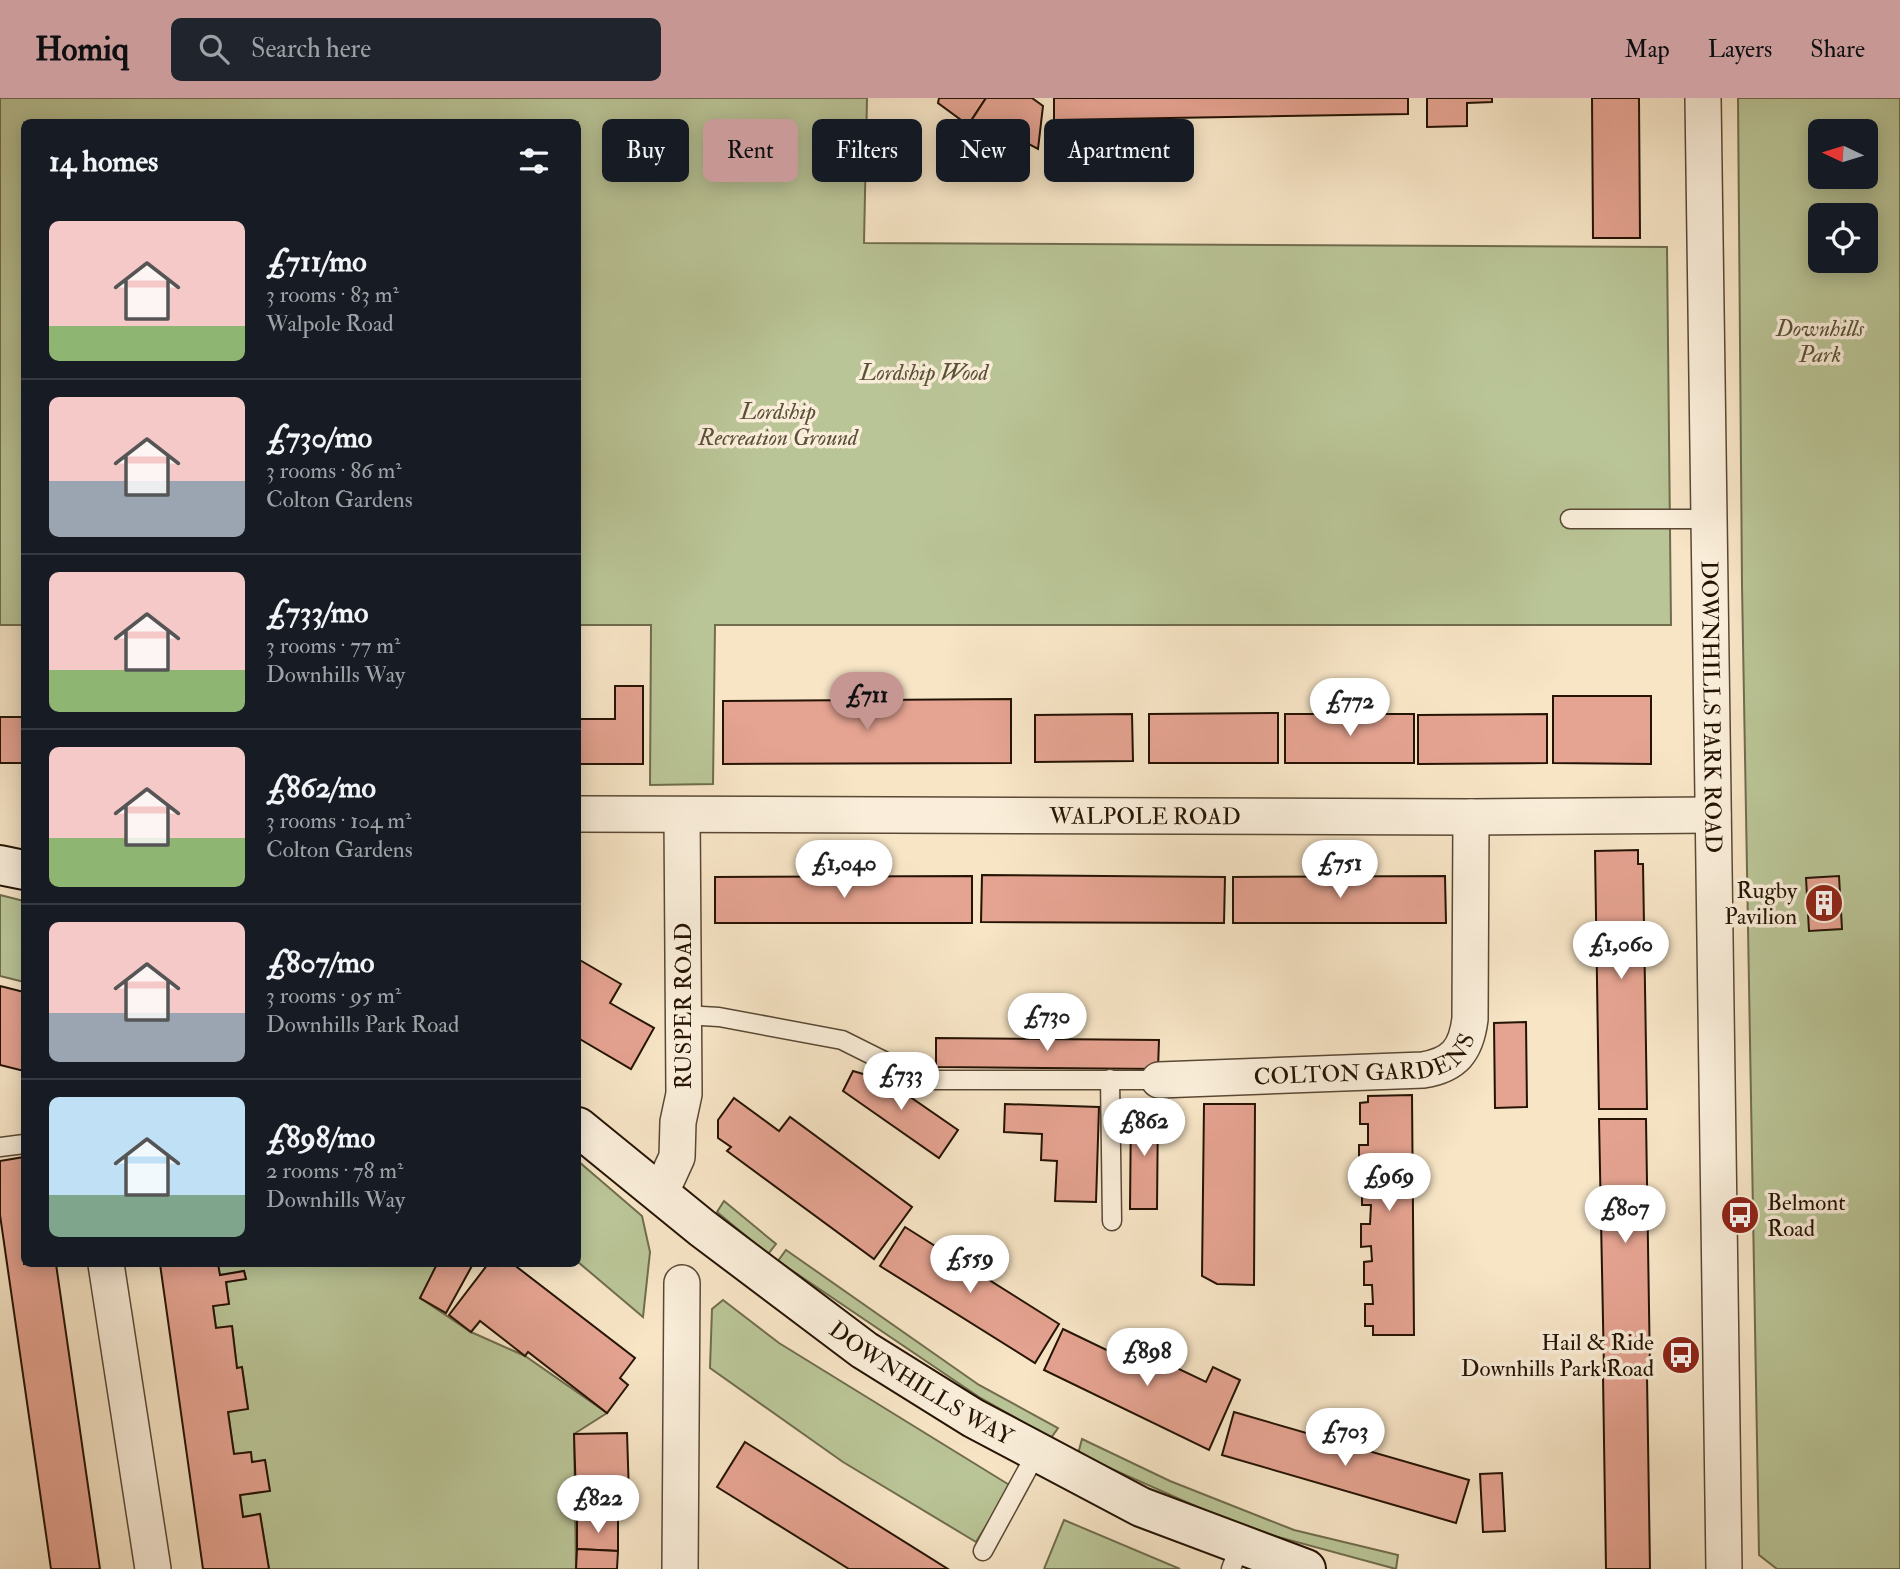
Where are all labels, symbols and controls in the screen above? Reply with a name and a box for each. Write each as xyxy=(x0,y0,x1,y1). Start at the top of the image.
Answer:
search box xyxy=(171,18,661,81)
text: Homiq xyxy=(35,29,129,70)
icon: search xyxy=(195,30,233,68)
text: Search here xyxy=(251,33,371,65)
text: Map xyxy=(1625,34,1670,65)
text: Layers xyxy=(1708,34,1772,65)
text: Share xyxy=(1810,34,1865,65)
chip: Buy xyxy=(602,119,689,182)
chip: Rent xyxy=(703,119,798,182)
chip: Filters xyxy=(812,119,922,182)
chip: New xyxy=(936,119,1030,182)
chip: Apartment xyxy=(1044,119,1194,182)
north arrow xyxy=(1808,119,1878,189)
map controls xyxy=(1808,119,1878,273)
icon: filters xyxy=(515,142,553,180)
text: 14 homes xyxy=(49,143,158,180)
button: locate xyxy=(1808,203,1878,273)
text: £711/mo xyxy=(266,243,367,280)
icon: home xyxy=(105,249,189,333)
text: 3 rooms · 83 m² xyxy=(266,280,399,309)
text: Walpole Road xyxy=(266,309,394,338)
park label: Downhills Park xyxy=(1775,314,1865,369)
park label: Lordship Wood xyxy=(859,358,990,387)
park label: Lordship Recreation Ground xyxy=(697,397,859,452)
text: £730/mo xyxy=(266,419,372,456)
icon: home xyxy=(105,425,189,509)
text: 3 rooms · 86 m² xyxy=(266,456,402,485)
text: Colton Gardens xyxy=(266,485,413,514)
street label: DOWNHILLS PARK ROAD xyxy=(1695,560,1728,853)
text: £733/mo xyxy=(266,594,368,631)
icon: home xyxy=(105,600,189,684)
text: 3 rooms · 77 m² xyxy=(266,631,401,660)
text: Downhills Way xyxy=(266,660,405,689)
pin: £711 xyxy=(826,672,908,732)
pin: £772 xyxy=(1309,678,1391,738)
text: £711 xyxy=(846,680,888,709)
text: £772 xyxy=(1326,686,1374,715)
text: £862/mo xyxy=(266,769,376,806)
icon: home xyxy=(105,775,189,859)
street label: WALPOLE ROAD xyxy=(1048,801,1241,831)
text: 3 rooms · 104 m² xyxy=(266,806,412,835)
text: Colton Gardens xyxy=(266,835,413,864)
pin: £1,040 xyxy=(787,840,901,900)
pin: £751 xyxy=(1299,840,1381,900)
text: £1,040 xyxy=(811,848,877,877)
text: £751 xyxy=(1318,848,1362,877)
place label: Rugby Pavilion xyxy=(1724,876,1798,931)
building icon: Rugby Pavilion xyxy=(1803,882,1845,924)
street label: RUSPER ROAD xyxy=(669,922,698,1090)
pin: £1,060 xyxy=(1564,922,1678,981)
text: £1,060 xyxy=(1589,929,1653,958)
text: £807/mo xyxy=(266,944,374,981)
icon: home xyxy=(105,950,189,1034)
text: 3 rooms · 95 m² xyxy=(266,981,401,1010)
pin: £730 xyxy=(1006,993,1088,1053)
text: £730 xyxy=(1024,1001,1070,1030)
text: Downhills Park Road xyxy=(266,1010,459,1039)
street label: COLTON GARDENS xyxy=(1253,1029,1481,1091)
pin: £733 xyxy=(860,1052,942,1112)
text: £733 xyxy=(879,1060,923,1089)
pin: £862 xyxy=(1103,1098,1185,1158)
text: £862 xyxy=(1119,1106,1169,1135)
text: £898/mo xyxy=(266,1119,375,1156)
icon: home xyxy=(105,1125,189,1209)
pin: £969 xyxy=(1348,1154,1430,1213)
text: 2 rooms · 78 m² xyxy=(266,1156,404,1185)
text: £969 xyxy=(1364,1161,1414,1190)
text: Downhills Way xyxy=(266,1185,405,1214)
pin: £807 xyxy=(1584,1186,1666,1245)
place label: Belmont Road xyxy=(1767,1188,1846,1243)
text: £807 xyxy=(1601,1193,1649,1222)
bus stop icon: Belmont Road xyxy=(1719,1194,1761,1236)
pin: £559 xyxy=(929,1236,1011,1295)
text: £559 xyxy=(946,1243,994,1272)
street label: DOWNHILLS WAY xyxy=(824,1315,1019,1452)
pin: £898 xyxy=(1106,1328,1188,1388)
place label: Hail & Ride Downhills Park Road xyxy=(1461,1328,1654,1383)
bus stop icon: Hail & Ride Downhills Park Road xyxy=(1660,1334,1702,1376)
text: £898 xyxy=(1123,1336,1171,1365)
pin: £703 xyxy=(1304,1408,1386,1468)
text: £703 xyxy=(1322,1416,1368,1445)
pin: £822 xyxy=(557,1476,639,1535)
text: £822 xyxy=(573,1483,623,1512)

